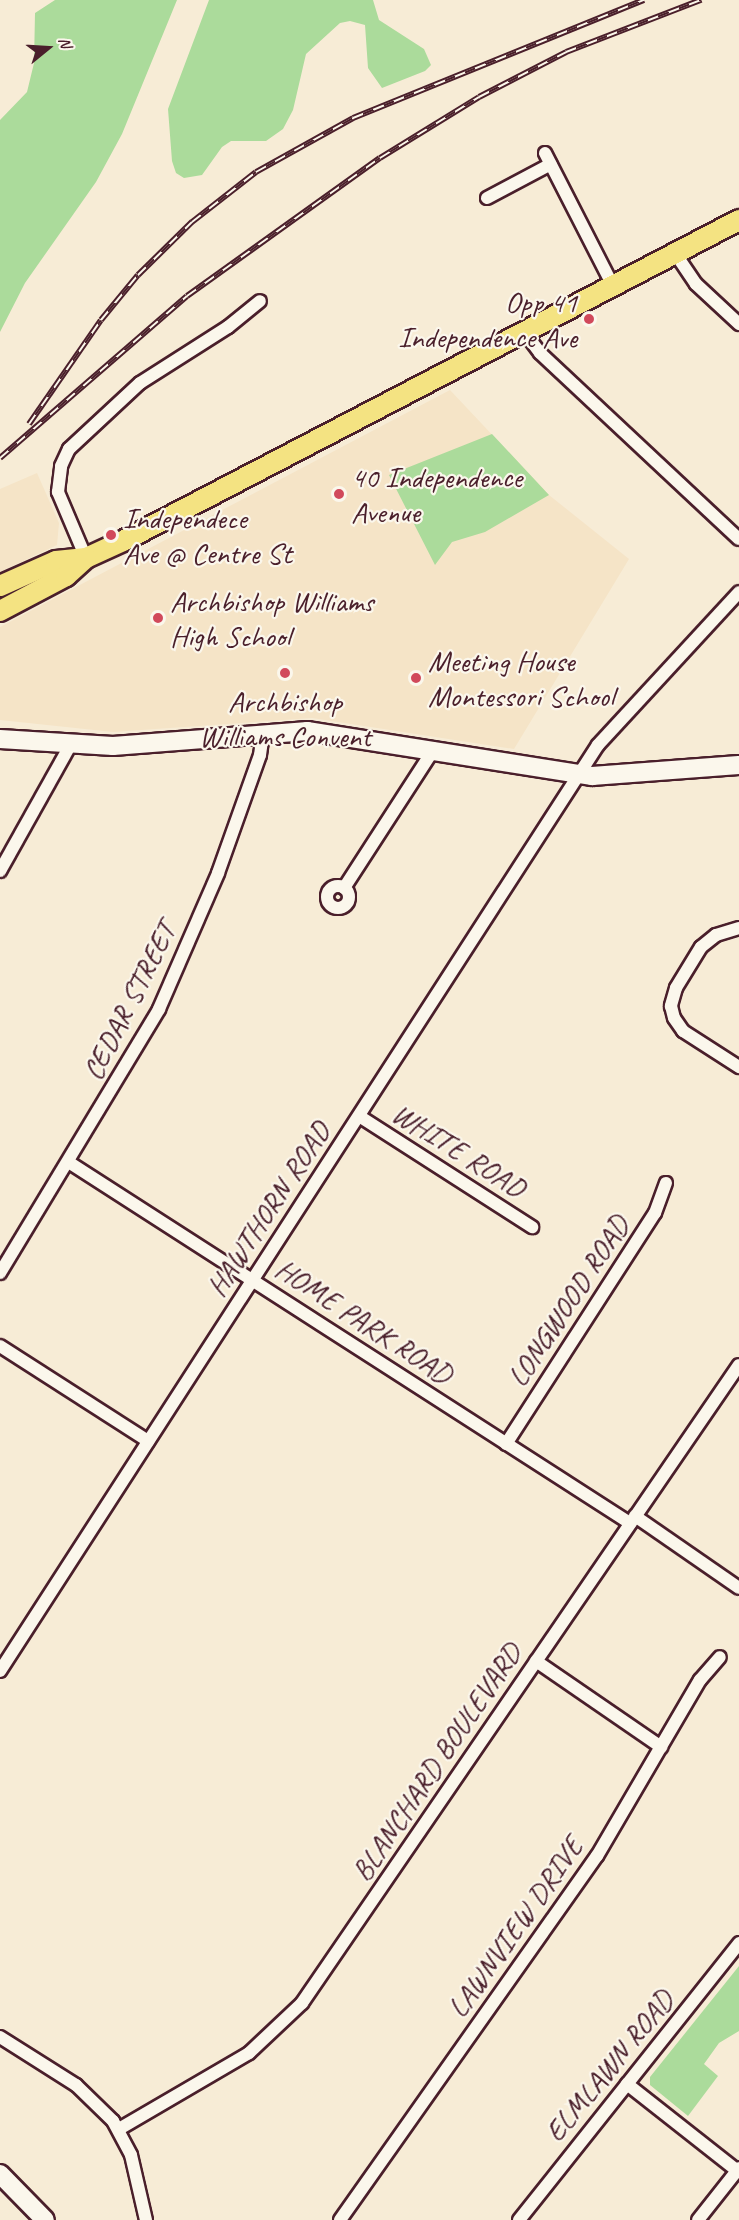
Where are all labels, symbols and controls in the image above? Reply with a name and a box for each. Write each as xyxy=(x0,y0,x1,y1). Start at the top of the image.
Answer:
north arrow xyxy=(18,18,78,78)
text: N xyxy=(54,35,76,50)
place label: Opp 41 Independence Ave xyxy=(398,284,577,354)
marker: Opp 41 Independence Ave xyxy=(582,312,596,326)
place label: 40 Independence Avenue xyxy=(351,459,522,530)
marker: 40 Independence Avenue xyxy=(332,487,346,501)
place label: Independece Ave @ Centre St xyxy=(123,500,292,570)
marker: Independece Ave @ Centre St xyxy=(104,528,118,542)
place label: Archbishop Williams High School xyxy=(170,583,375,654)
marker: Archbishop Williams High School xyxy=(151,611,165,625)
place label: Meeting House Montessori School xyxy=(428,643,613,714)
marker: Archbishop Williams Convent xyxy=(278,666,292,680)
marker: Meeting House Montessori School xyxy=(409,671,423,685)
place label: Archbishop Williams Convent xyxy=(199,683,371,754)
street label: CEDAR STREET xyxy=(74,916,184,1086)
street label: WHITE ROAD xyxy=(386,1095,532,1205)
street label: HAWTHORN ROAD xyxy=(198,1115,338,1303)
street label: LONGWOOD ROAD xyxy=(499,1208,637,1394)
street label: HOME PARK ROAD xyxy=(269,1250,459,1392)
street label: BLANCHARD BOULEVARD xyxy=(343,1636,529,1888)
street label: LAWNVIEW DRIVE xyxy=(439,1830,591,2024)
street label: ELMLAWN ROAD xyxy=(536,1982,682,2150)

